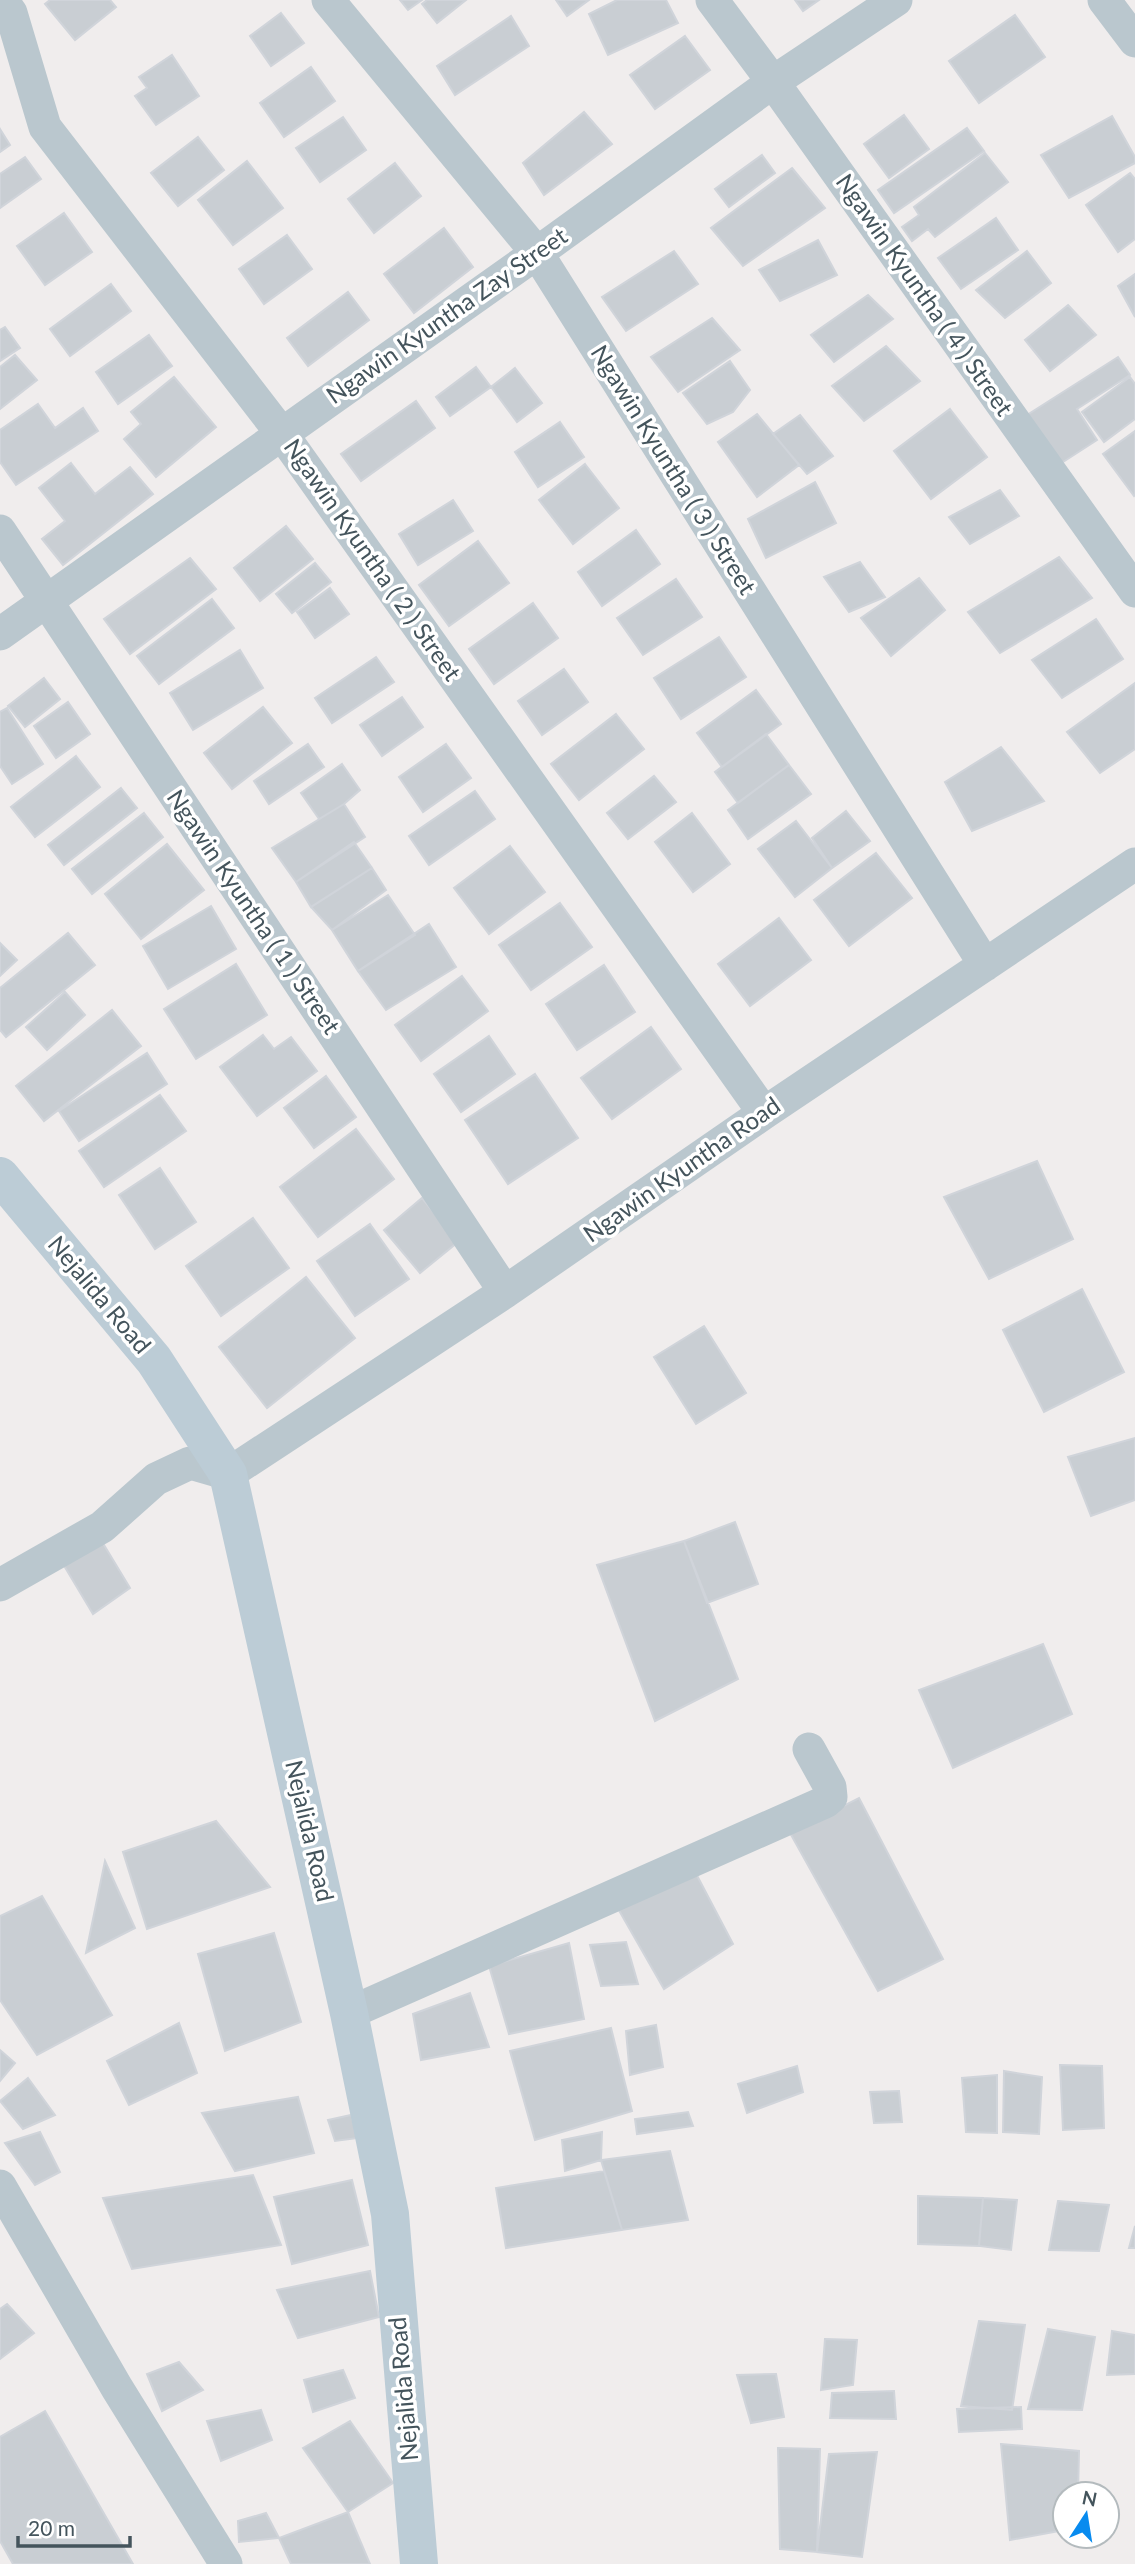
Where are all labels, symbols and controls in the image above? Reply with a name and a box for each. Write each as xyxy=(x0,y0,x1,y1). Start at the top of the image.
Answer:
street label: Ngawin Kyuntha ( 4 ) Street xyxy=(831,168,1020,421)
street label: Ngawin Kyuntha Zay Street xyxy=(320,220,572,409)
street label: Ngawin Kyuntha ( 3 ) Street xyxy=(586,339,763,600)
street label: Ngawin Kyuntha ( 2 ) Street xyxy=(279,433,468,686)
street label: Ngawin Kyuntha ( 1 ) Street xyxy=(162,783,347,1039)
street label: Ngawin Kyuntha Road xyxy=(577,1090,785,1248)
street label: Nejalida Road xyxy=(43,1229,158,1359)
street label: Nejalida Road xyxy=(280,1757,341,1904)
street label: Nejalida Road xyxy=(382,2316,423,2462)
north arrow xyxy=(1051,2480,1121,2550)
text: N xyxy=(1080,2485,1099,2511)
scale bar xyxy=(18,2504,130,2548)
text: 20 m xyxy=(28,2515,75,2540)

